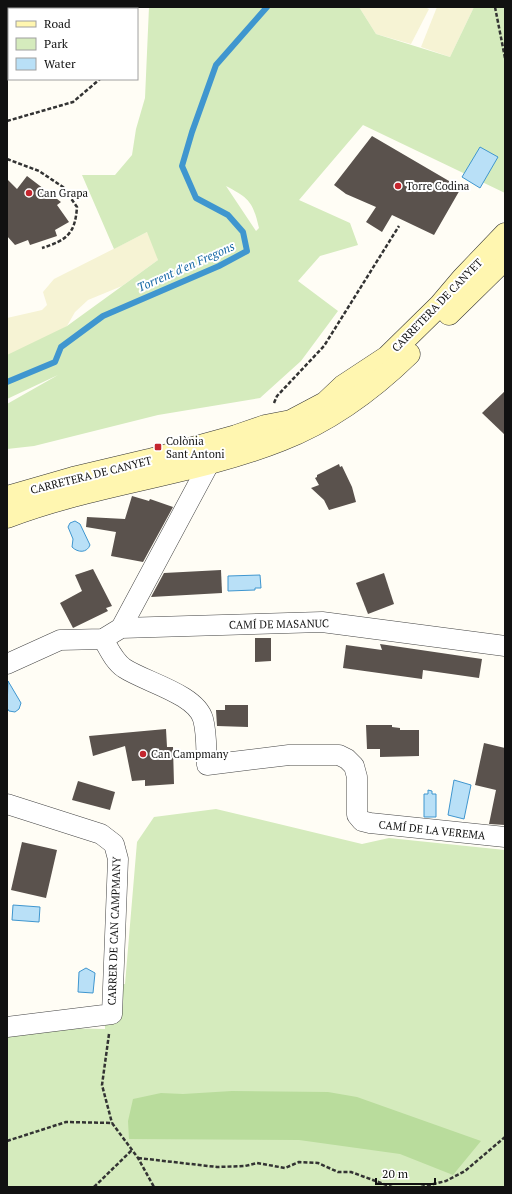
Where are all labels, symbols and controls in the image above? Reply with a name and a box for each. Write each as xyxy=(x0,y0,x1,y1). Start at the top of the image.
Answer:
legend xyxy=(8,8,138,80)
text: Road xyxy=(44,16,71,31)
text: Park xyxy=(44,36,69,51)
text: Water xyxy=(44,56,76,71)
place label: Torre Codina xyxy=(406,179,470,193)
marker: Torre Codina xyxy=(393,181,403,191)
place label: Can Grapa xyxy=(37,186,88,200)
marker: Can Grapa xyxy=(24,188,34,198)
water label: Torrent d'en Fregons xyxy=(135,238,237,295)
street label: CARRETERA DE CANYET xyxy=(389,255,485,355)
place label: Colònia Sant Antoni xyxy=(166,434,225,461)
marker: Colònia Sant Antoni xyxy=(153,442,163,452)
street label: CARRETERA DE CANYET xyxy=(29,453,153,497)
street label: CAMÍ DE MASANUC xyxy=(229,616,329,632)
place label: Can Campmany xyxy=(151,747,229,761)
marker: Can Campmany xyxy=(138,749,148,759)
street label: CAMÍ DE LA VEREMA xyxy=(378,817,487,843)
street label: CARRER DE CAN CAMPMANY xyxy=(104,855,124,1006)
scale bar xyxy=(376,1160,435,1186)
text: 20 m xyxy=(382,1166,409,1181)

